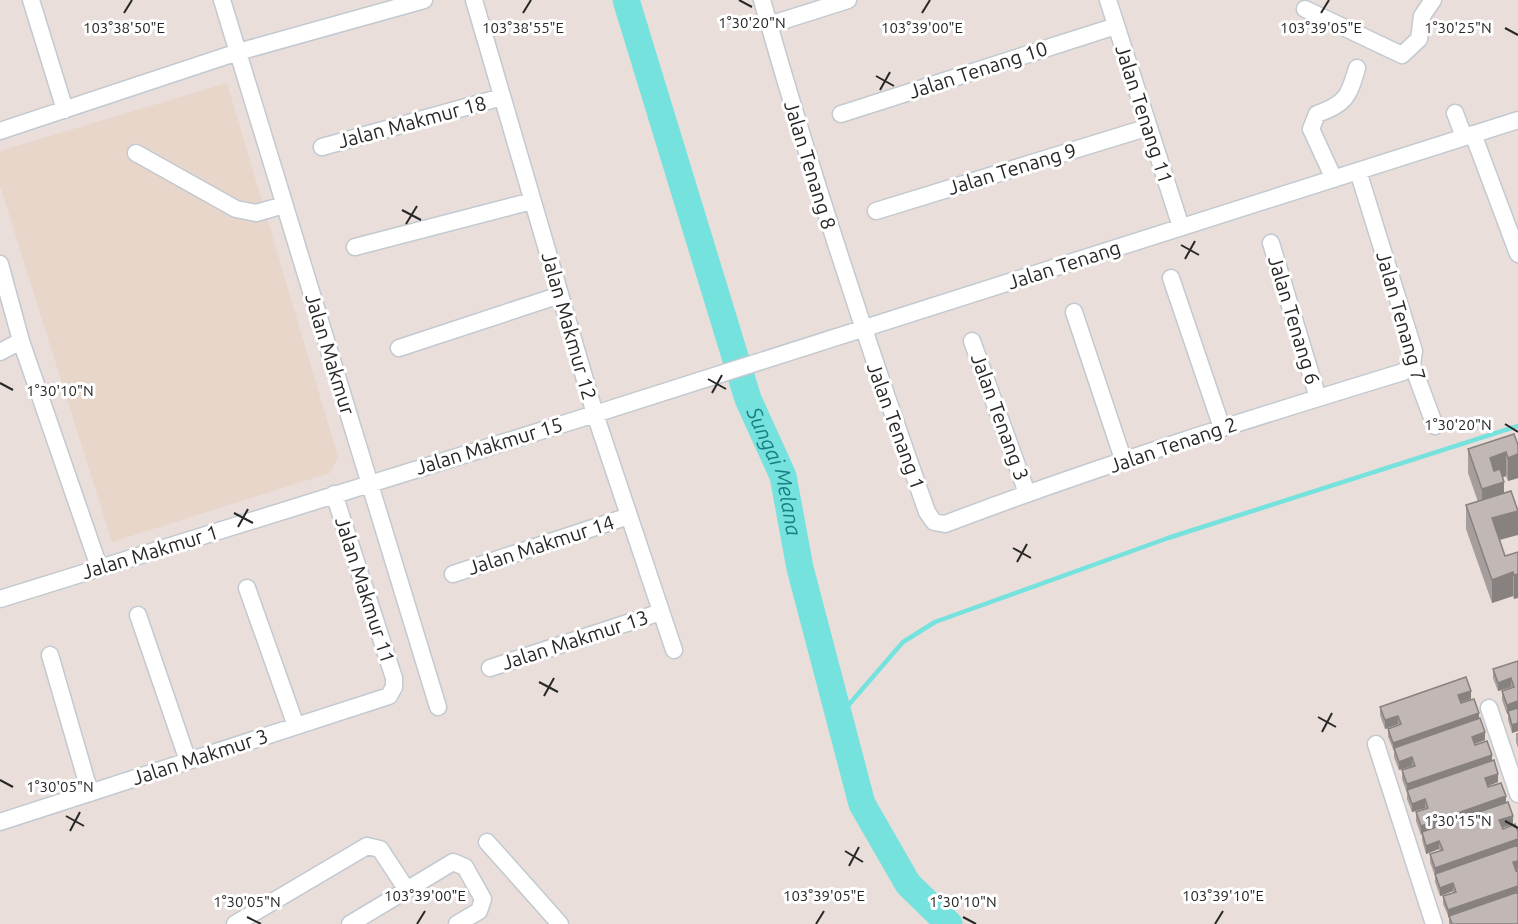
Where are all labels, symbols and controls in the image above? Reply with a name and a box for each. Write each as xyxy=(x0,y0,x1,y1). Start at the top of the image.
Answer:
text: 1°30'20"N xyxy=(718,14,786,31)
text: 103°38'50"E xyxy=(83,19,165,36)
text: 103°38'55"E xyxy=(482,19,564,36)
text: 103°39'00"E xyxy=(881,19,963,36)
text: 103°39'05"E xyxy=(1280,19,1362,36)
text: 1°30'25"N xyxy=(1424,19,1492,36)
street label: Jalan Tenang 10 xyxy=(906,36,1050,103)
street label: Jalan Tenang 11 xyxy=(1111,42,1178,186)
street label: Jalan Makmur 18 xyxy=(335,91,489,152)
street label: Jalan Tenang 8 xyxy=(780,98,841,232)
street label: Jalan Tenang 9 xyxy=(945,138,1079,199)
street label: Jalan Tenang xyxy=(1004,235,1123,294)
street label: Jalan Makmur 12 xyxy=(537,249,602,402)
street label: Jalan Tenang 7 xyxy=(1372,249,1431,383)
street label: Jalan Tenang 6 xyxy=(1264,253,1325,387)
street label: Jalan Makmur xyxy=(301,290,360,418)
street label: Jalan Tenang 3 xyxy=(967,350,1034,483)
street label: Jalan Tenang 1 xyxy=(863,359,930,492)
text: 1°30'10"N xyxy=(26,382,94,399)
water label: Sungai Melana xyxy=(742,402,807,538)
street label: Jalan Makmur 15 xyxy=(412,412,565,479)
street label: Jalan Tenang 2 xyxy=(1106,412,1240,477)
text: 1°30'20"N xyxy=(1424,416,1492,433)
street label: Jalan Makmur 14 xyxy=(465,510,617,579)
street label: Jalan Makmur 11 xyxy=(331,514,400,666)
street label: Jalan Makmur 1 xyxy=(79,520,221,583)
street label: Jalan Makmur 13 xyxy=(499,605,651,674)
street label: Jalan Makmur 3 xyxy=(129,724,271,789)
text: 1°30'05"N xyxy=(26,778,94,795)
text: 1°30'15"N xyxy=(1424,812,1492,829)
text: 103°39'00"E xyxy=(384,887,466,904)
text: 103°39'05"E xyxy=(783,887,865,904)
text: 103°39'10"E xyxy=(1182,887,1264,904)
text: 1°30'05"N xyxy=(213,893,281,910)
text: 1°30'10"N xyxy=(929,893,997,910)

